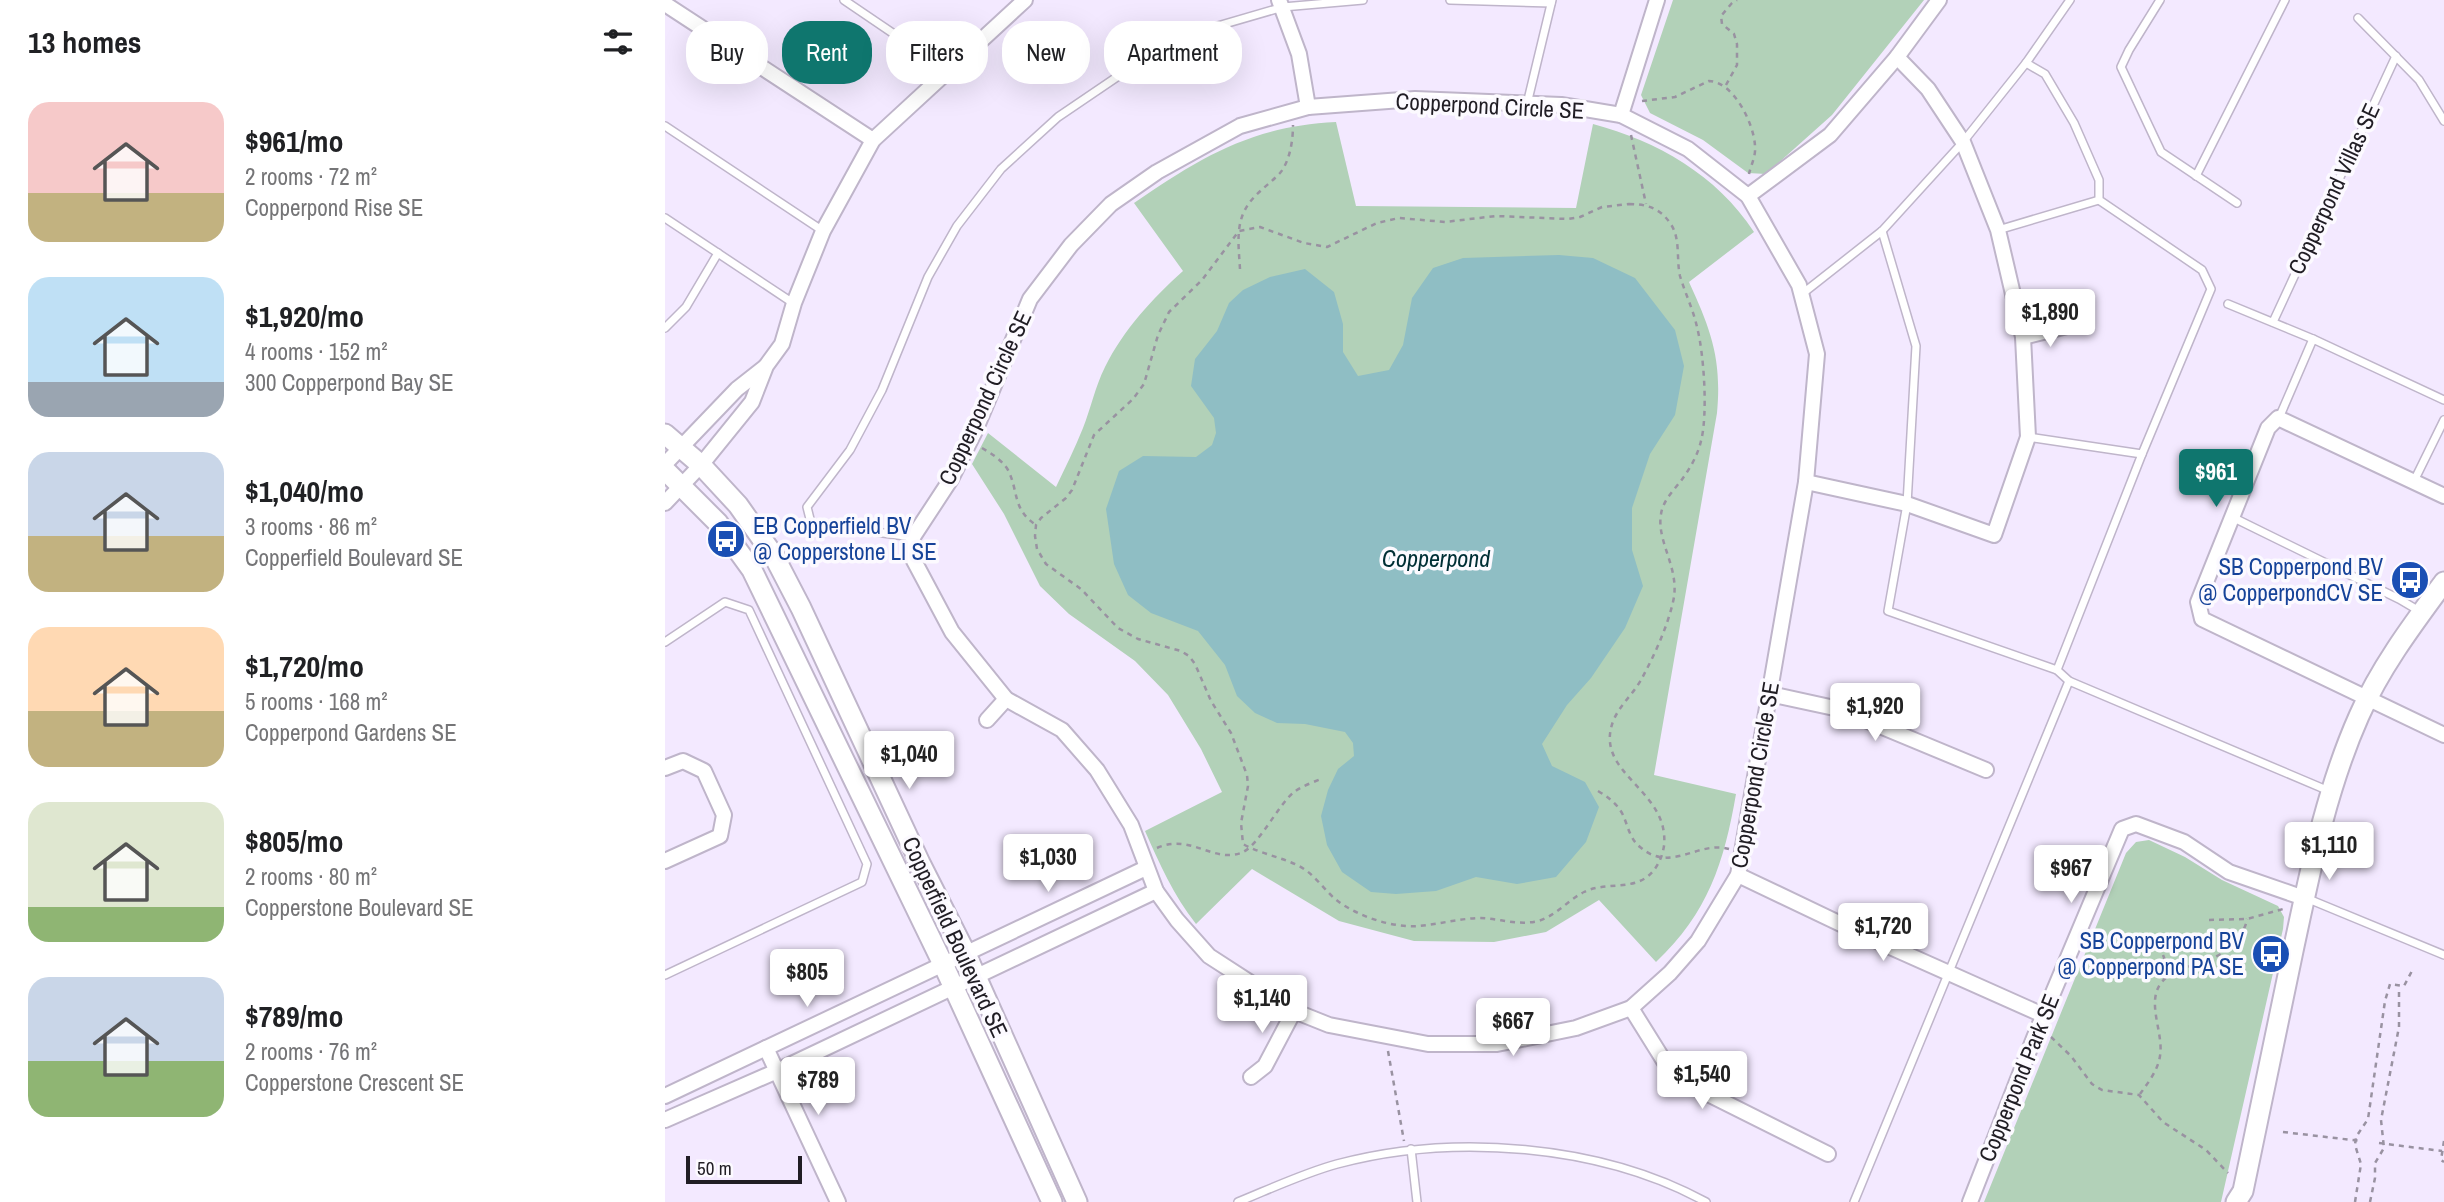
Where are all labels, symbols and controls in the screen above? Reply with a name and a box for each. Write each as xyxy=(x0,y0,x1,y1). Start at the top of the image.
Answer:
chip: Buy xyxy=(686,21,768,84)
chip: Rent xyxy=(782,21,872,84)
chip: Filters xyxy=(886,21,988,84)
chip: New xyxy=(1002,21,1090,84)
chip: Apartment xyxy=(1104,21,1242,84)
text: 13 homes xyxy=(28,22,142,62)
icon: filters xyxy=(599,23,637,61)
street label: Copperpond Circle SE xyxy=(1395,85,1585,126)
street label: Copperpond Villas SE xyxy=(2280,98,2387,279)
text: $961/mo xyxy=(245,121,343,161)
icon: home xyxy=(84,130,168,214)
text: 2 rooms · 72 m² xyxy=(245,161,377,192)
text: Copperpond Rise SE xyxy=(245,192,423,223)
pin: $1,890 xyxy=(1993,290,2107,349)
text: $1,920/mo xyxy=(245,296,364,336)
text: $1,890 xyxy=(2021,296,2079,327)
icon: home xyxy=(84,305,168,389)
street label: Copperpond Circle SE xyxy=(931,306,1038,490)
text: 4 rooms · 152 m² xyxy=(245,336,388,367)
text: 300 Copperpond Bay SE xyxy=(245,367,454,398)
pin: $961 xyxy=(2175,449,2257,509)
text: $961 xyxy=(2195,456,2237,487)
text: $1,040/mo xyxy=(245,471,364,511)
icon: home xyxy=(84,480,168,564)
place label: EB Copperfield BV @ Copperstone LI SE xyxy=(753,510,937,567)
text: 3 rooms · 86 m² xyxy=(245,511,377,542)
bus stop icon: EB Copperfield BV @ Copperstone LI SE xyxy=(705,518,747,560)
text: Copperfield Boulevard SE xyxy=(245,542,463,573)
water label: Copperpond xyxy=(1382,542,1491,574)
place label: SB Copperpond BV @ CopperpondCV SE xyxy=(2198,551,2383,608)
bus stop icon: SB Copperpond BV @ CopperpondCV SE xyxy=(2389,559,2431,601)
text: $1,720/mo xyxy=(245,646,364,686)
icon: home xyxy=(84,655,168,739)
street label: Copperpond Circle SE xyxy=(1723,679,1786,871)
pin: $1,920 xyxy=(1818,684,1932,743)
text: 5 rooms · 168 m² xyxy=(245,686,388,717)
text: $1,920 xyxy=(1846,690,1904,721)
text: Copperpond Gardens SE xyxy=(245,717,457,748)
pin: $1,040 xyxy=(852,732,966,791)
text: $1,040 xyxy=(880,738,938,769)
text: $805/mo xyxy=(245,821,343,861)
pin: $1,110 xyxy=(2272,822,2386,882)
text: $1,110 xyxy=(2301,829,2357,860)
icon: home xyxy=(84,830,168,914)
street label: Copperfield Boulevard SE xyxy=(895,831,1016,1042)
pin: $1,030 xyxy=(991,834,1105,894)
text: $1,030 xyxy=(1019,841,1077,872)
pin: $967 xyxy=(2030,846,2112,905)
text: $967 xyxy=(2050,852,2092,883)
text: 2 rooms · 80 m² xyxy=(245,861,377,892)
text: Copperstone Boulevard SE xyxy=(245,892,474,923)
pin: $1,720 xyxy=(1826,904,1940,963)
text: $1,720 xyxy=(1854,910,1912,941)
place label: SB Copperpond BV @ Copperpond PA SE xyxy=(2057,925,2244,982)
bus stop icon: SB Copperpond BV @ Copperpond PA SE xyxy=(2250,933,2292,975)
pin: $805 xyxy=(766,950,848,1009)
text: $805 xyxy=(786,956,828,987)
pin: $1,140 xyxy=(1205,976,1319,1035)
text: $1,140 xyxy=(1233,982,1291,1013)
street label: Copperpond Park SE xyxy=(1971,989,2066,1166)
text: $789/mo xyxy=(245,996,343,1036)
pin: $667 xyxy=(1472,998,1554,1058)
icon: home xyxy=(84,1005,168,1089)
text: $667 xyxy=(1492,1005,1534,1036)
text: 2 rooms · 76 m² xyxy=(245,1036,377,1067)
pin: $1,540 xyxy=(1645,1052,1759,1111)
pin: $789 xyxy=(777,1058,859,1117)
text: $1,540 xyxy=(1673,1058,1731,1089)
text: $789 xyxy=(797,1064,839,1095)
text: Copperstone Crescent SE xyxy=(245,1067,464,1098)
scale bar xyxy=(686,1153,801,1185)
text: 50 m xyxy=(697,1155,732,1181)

